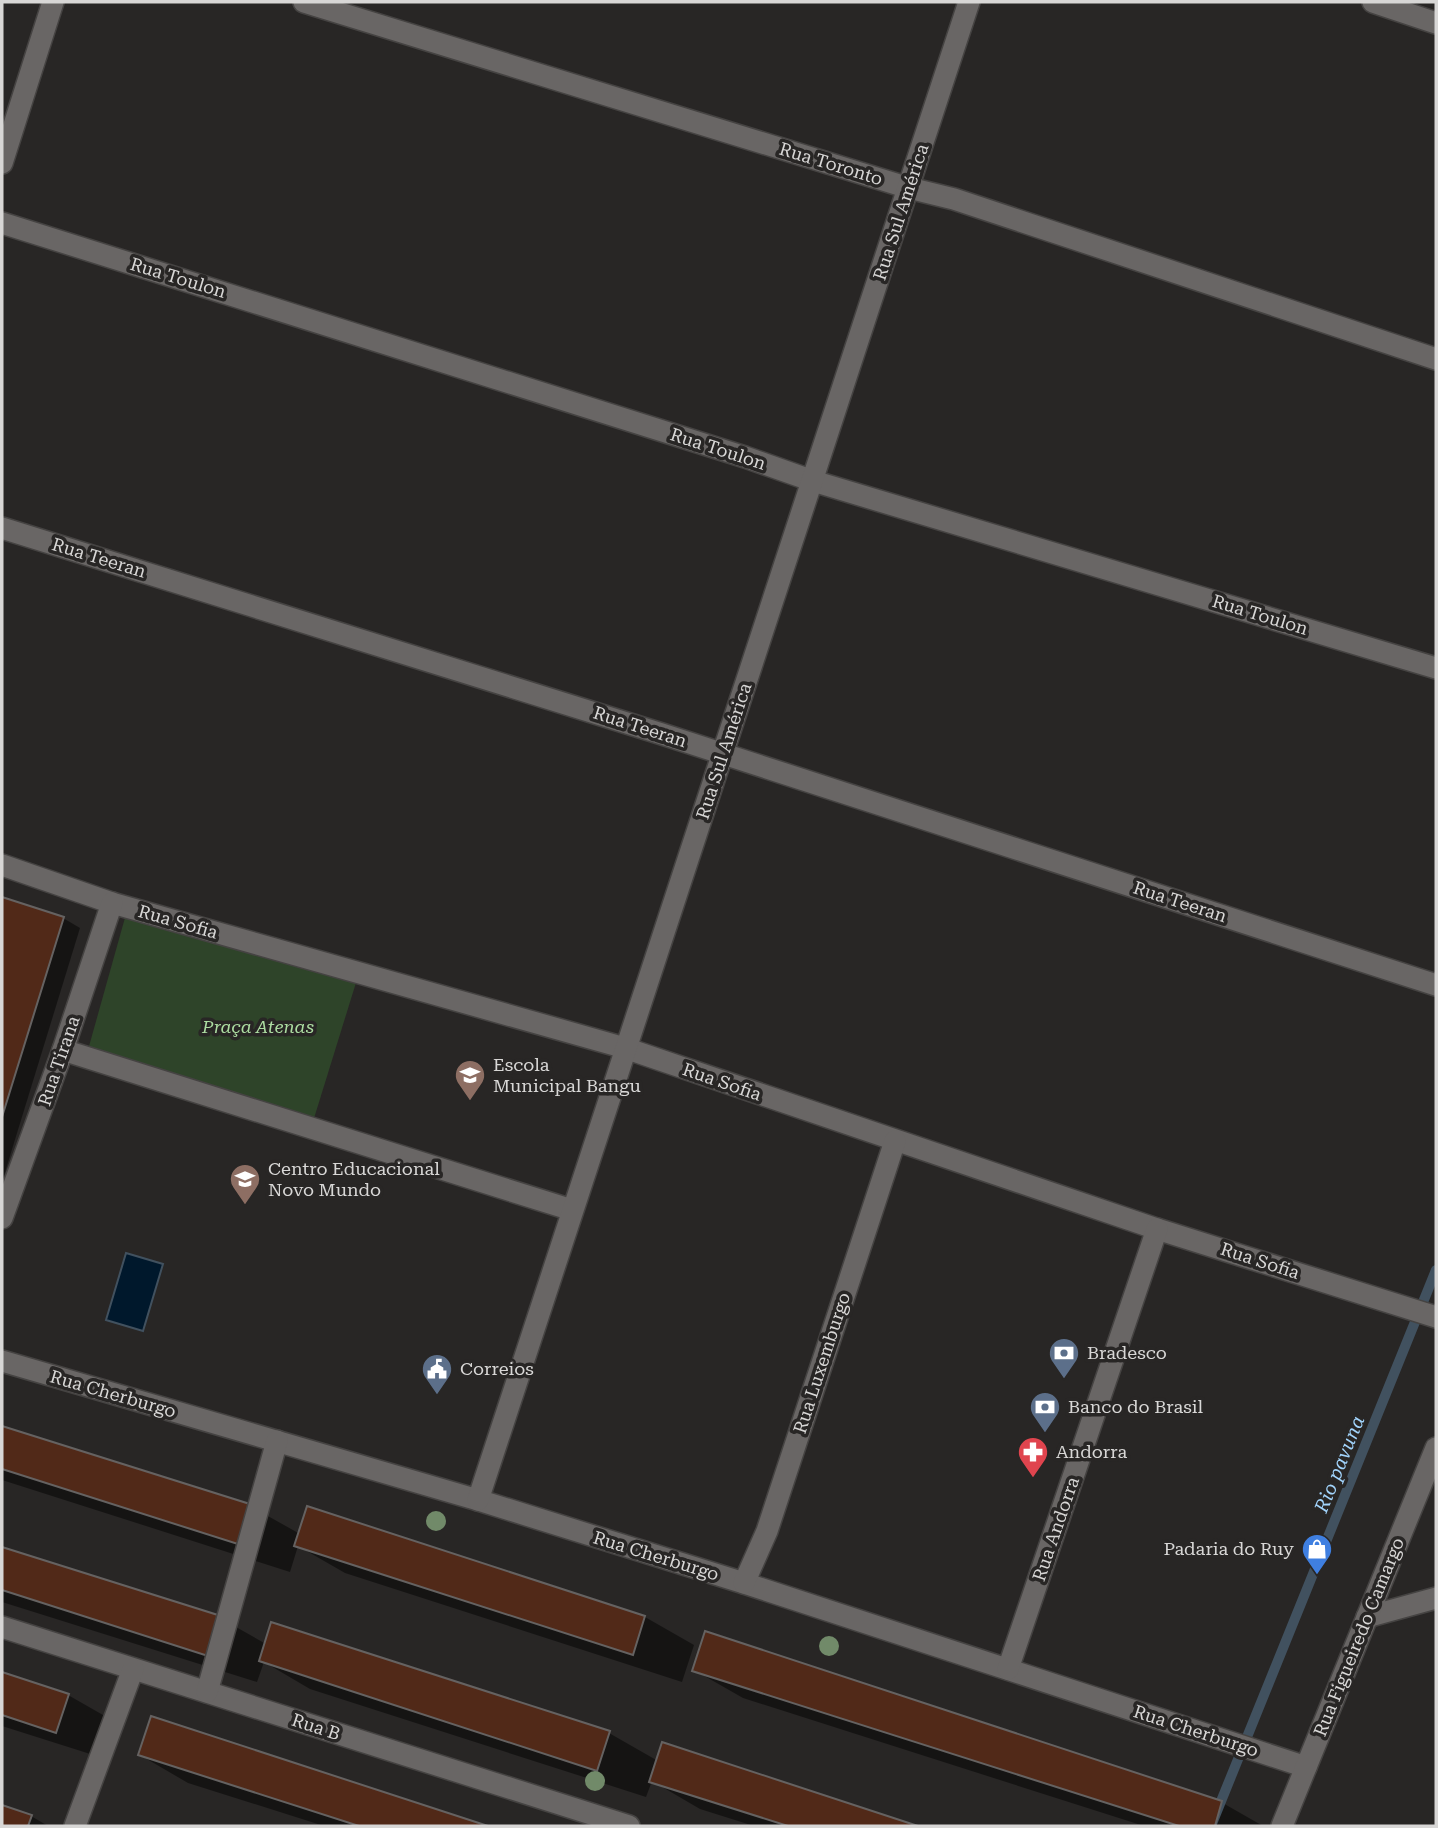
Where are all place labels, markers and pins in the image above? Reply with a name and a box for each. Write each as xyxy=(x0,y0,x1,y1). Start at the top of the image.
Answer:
place label: Escola Municipal Bangu xyxy=(493,1054,641,1096)
school or university icon: Escola Municipal Bangu xyxy=(453,1058,487,1102)
place label: Centro Educacional Novo Mundo xyxy=(268,1158,440,1200)
school or university icon: Centro Educacional Novo Mundo xyxy=(228,1162,262,1206)
bank icon: Bradesco xyxy=(1047,1336,1081,1380)
place label: Bradesco xyxy=(1087,1342,1167,1363)
public building icon: Correios xyxy=(420,1352,454,1396)
place label: Correios xyxy=(460,1358,534,1379)
bank icon: Banco do Brasil xyxy=(1028,1390,1062,1434)
place label: Banco do Brasil xyxy=(1068,1396,1203,1417)
pharmacy icon: Andorra xyxy=(1016,1435,1050,1479)
place label: Andorra xyxy=(1056,1441,1127,1462)
shop icon: Padaria do Ruy xyxy=(1300,1532,1334,1576)
place label: Padaria do Ruy xyxy=(1163,1538,1294,1559)

